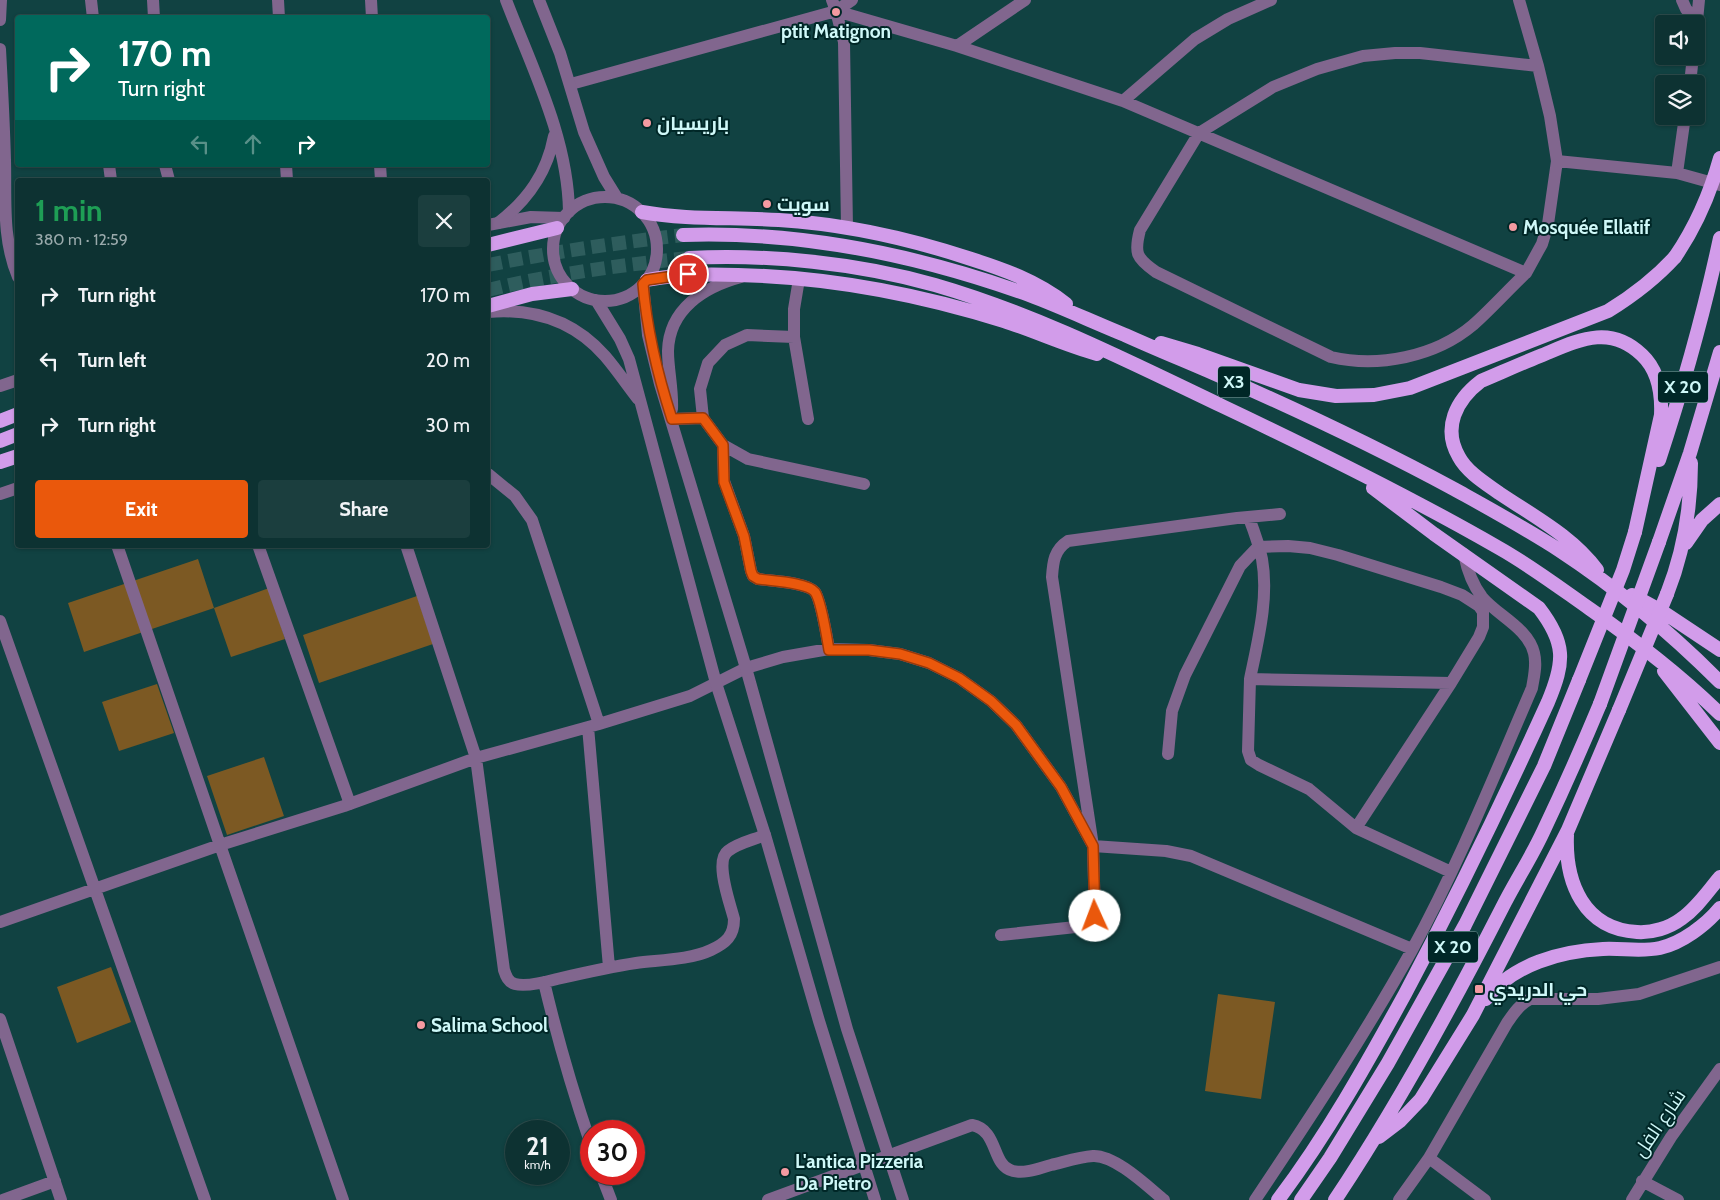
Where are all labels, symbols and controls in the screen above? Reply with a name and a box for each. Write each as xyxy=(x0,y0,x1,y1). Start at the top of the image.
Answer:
marker: ptit Matignon xyxy=(830,6,842,18)
map controls xyxy=(1655,15,1705,125)
button: sound xyxy=(1655,15,1705,65)
place label: ptit Matignon xyxy=(781,20,891,43)
text: 170 m xyxy=(118,32,211,75)
icon: right xyxy=(35,35,100,100)
text: Turn right xyxy=(118,75,205,102)
button: layers xyxy=(1655,75,1705,125)
place label: باريسيان xyxy=(657,112,729,135)
marker: باريسيان xyxy=(641,117,653,129)
icon: left xyxy=(186,130,214,158)
icon: ahead xyxy=(239,130,267,158)
icon: right xyxy=(292,130,320,158)
text: 1 min xyxy=(35,192,103,229)
place label: سويت xyxy=(777,193,830,216)
button: close xyxy=(418,195,470,247)
marker: سويت xyxy=(761,198,773,210)
place label: Mosquée Ellatif xyxy=(1523,216,1651,239)
marker: Mosquée Ellatif xyxy=(1507,221,1519,233)
text: 380 m · 12:59 xyxy=(35,230,128,249)
pin xyxy=(667,253,709,295)
icon: arrive xyxy=(674,260,702,288)
icon: right xyxy=(35,282,63,310)
text: Turn right xyxy=(78,284,156,307)
text: 170 m xyxy=(420,284,470,307)
icon: left xyxy=(35,347,63,375)
text: Turn left xyxy=(78,349,146,372)
text: 20 m xyxy=(426,349,470,372)
road number: X3 xyxy=(1218,367,1250,398)
road number: X 20 xyxy=(1658,372,1708,402)
icon: right xyxy=(35,412,63,440)
text: Turn right xyxy=(78,414,156,437)
text: 30 m xyxy=(426,414,470,437)
button: Exit xyxy=(35,480,248,538)
button: Share xyxy=(258,480,470,538)
position arrow xyxy=(1068,889,1120,941)
road number: X 20 xyxy=(1428,932,1478,962)
place label: حي الدريدي xyxy=(1489,978,1587,1005)
marker: حي الدريدي xyxy=(1473,983,1485,995)
place label: Salima School xyxy=(431,1014,548,1037)
marker: Salima School xyxy=(415,1019,427,1031)
street label: شارع الفل xyxy=(1628,1085,1692,1163)
speed limit sign: 30 xyxy=(580,1120,645,1185)
text: 21 xyxy=(526,1131,549,1161)
place label: L'antica Pizzeria Da Pietro xyxy=(795,1150,924,1195)
text: km/h xyxy=(524,1157,551,1172)
marker: L'antica Pizzeria Da Pietro xyxy=(779,1166,791,1178)

